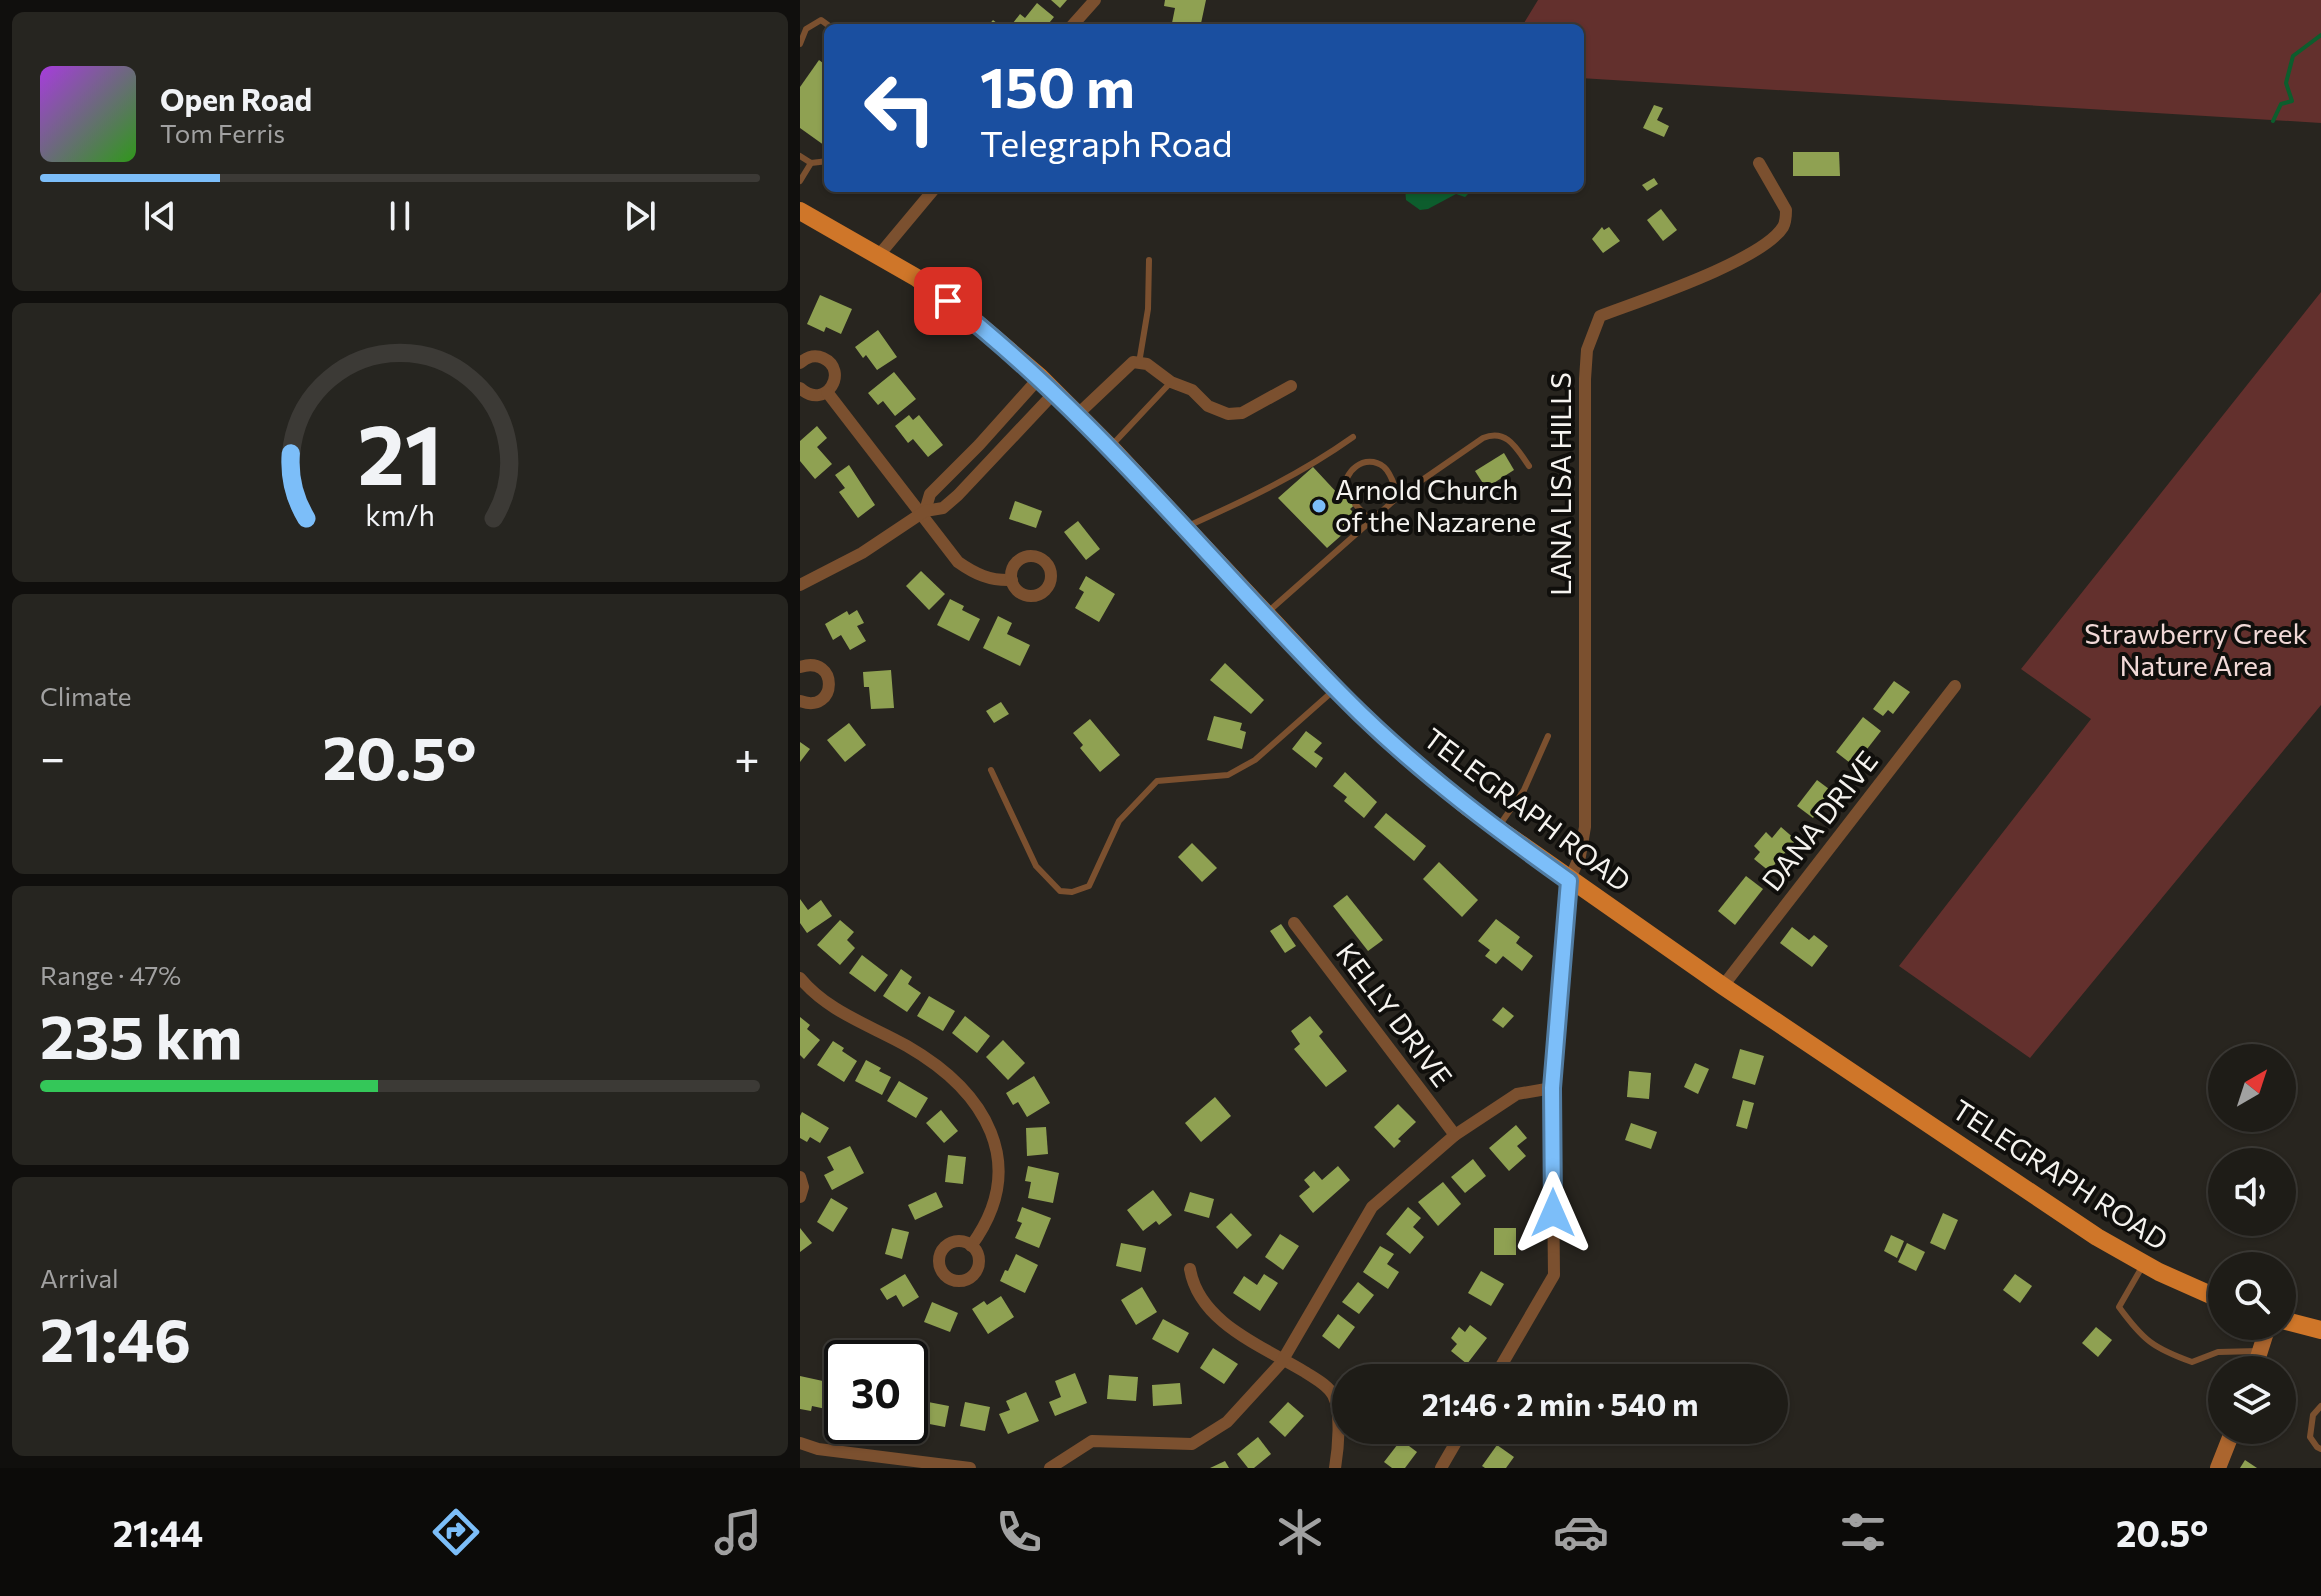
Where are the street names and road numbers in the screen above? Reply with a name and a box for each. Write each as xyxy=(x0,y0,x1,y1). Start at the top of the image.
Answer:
street label: LANA LISA HILLS xyxy=(1543,372,1577,596)
street label: TELEGRAPH ROAD xyxy=(1418,720,1638,898)
street label: DANA DRIVE xyxy=(1754,744,1884,897)
street label: KELLY DRIVE xyxy=(1330,936,1460,1093)
street label: TELEGRAPH ROAD xyxy=(1946,1092,2175,1257)

